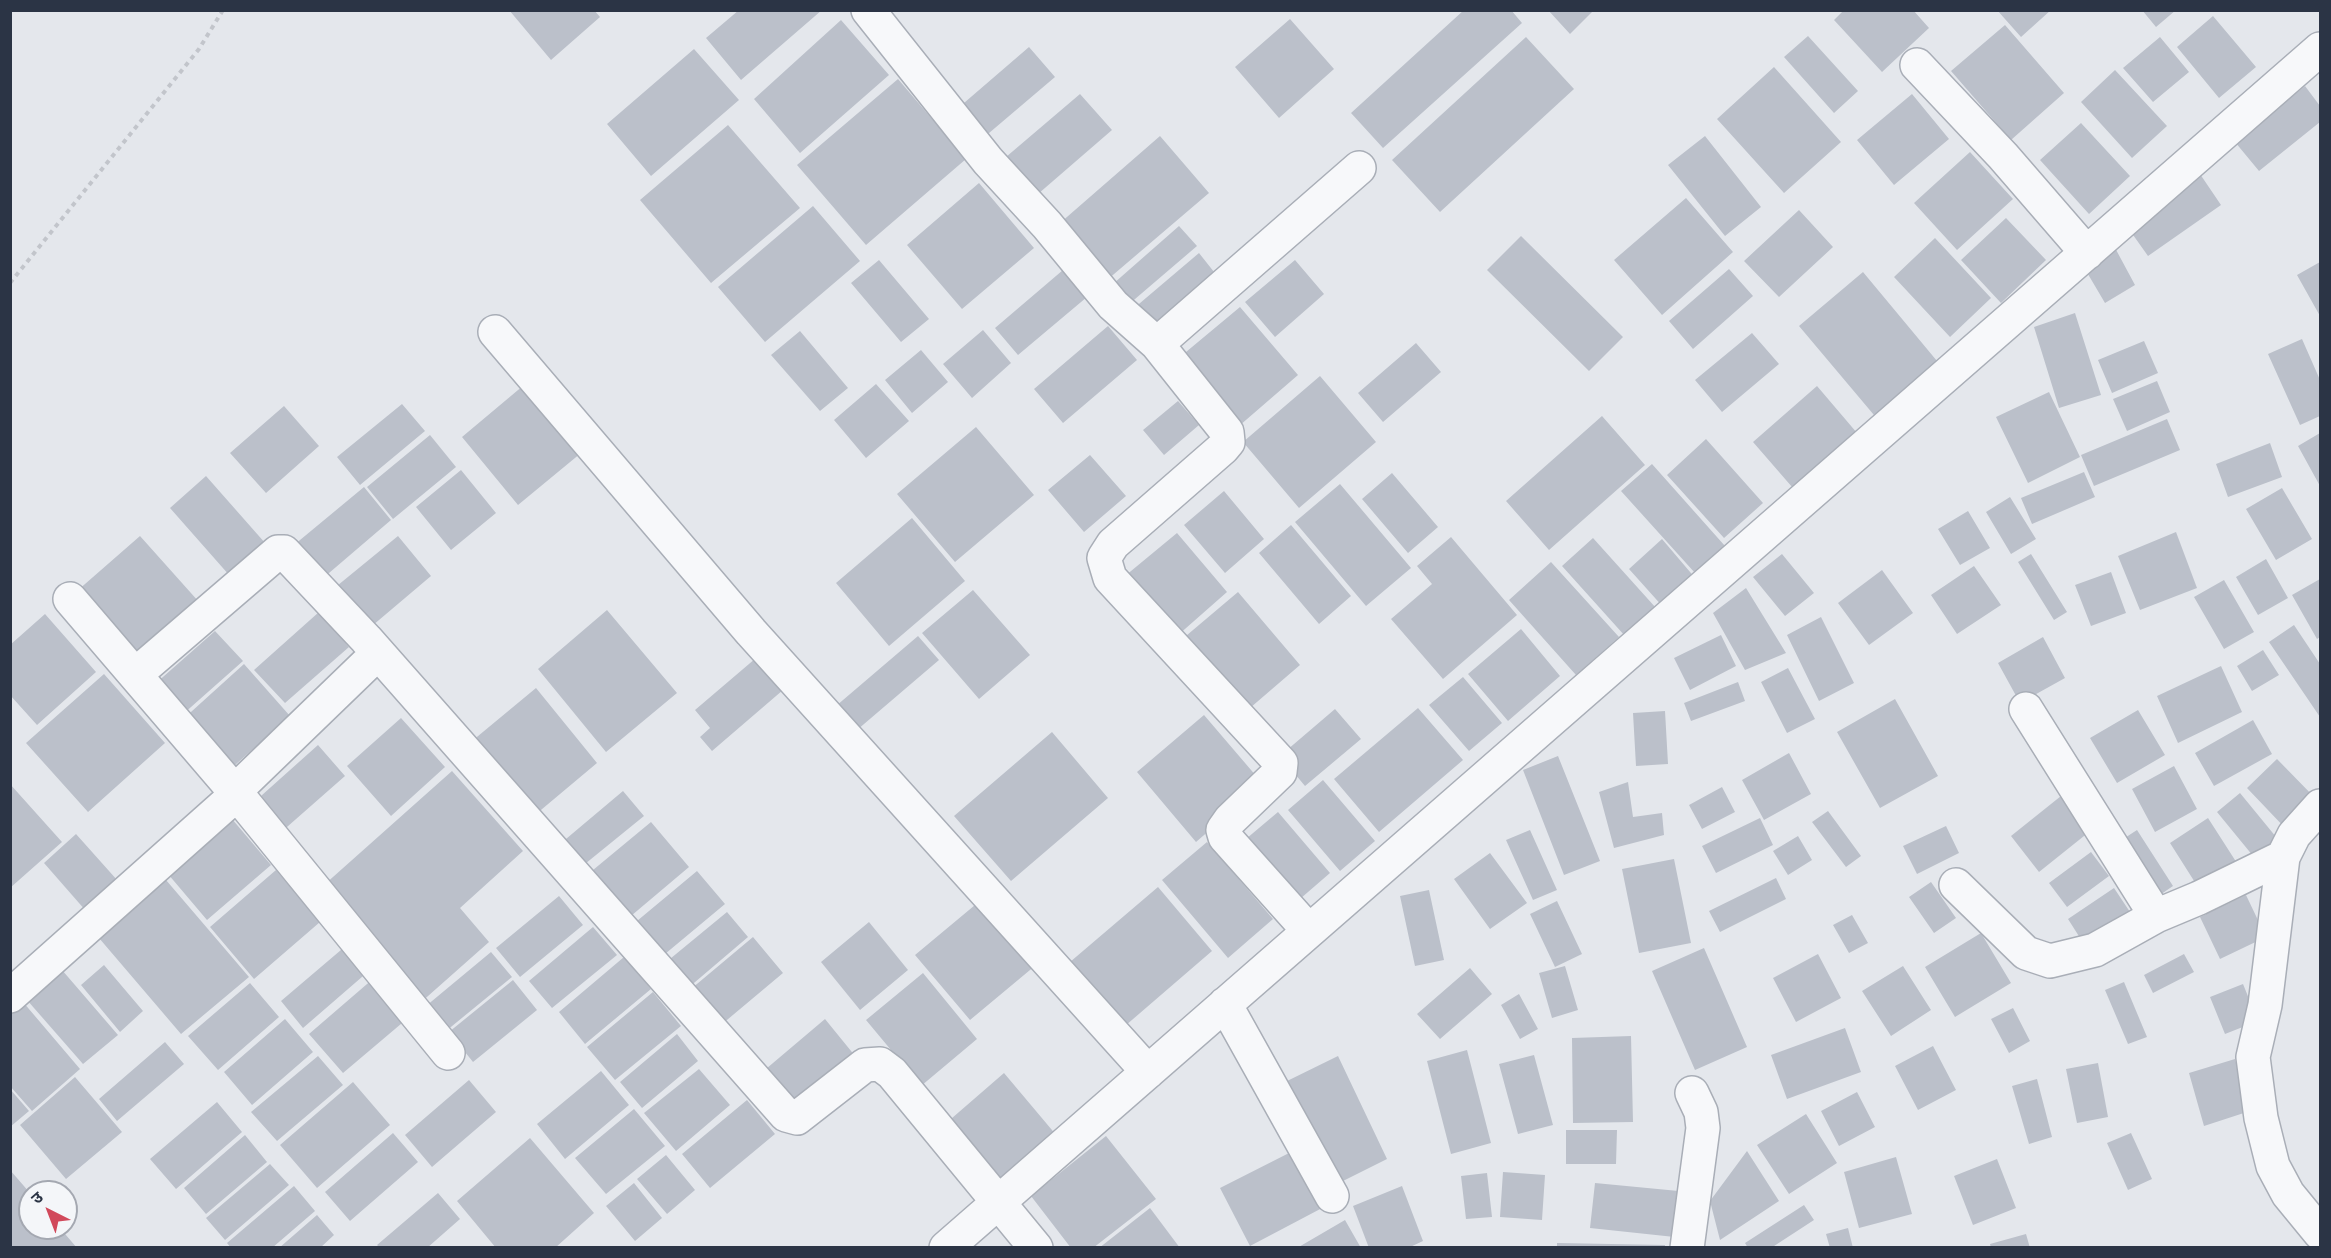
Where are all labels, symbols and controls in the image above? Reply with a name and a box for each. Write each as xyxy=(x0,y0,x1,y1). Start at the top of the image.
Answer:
north arrow xyxy=(18,1180,78,1240)
text: उ xyxy=(28,1188,46,1207)

